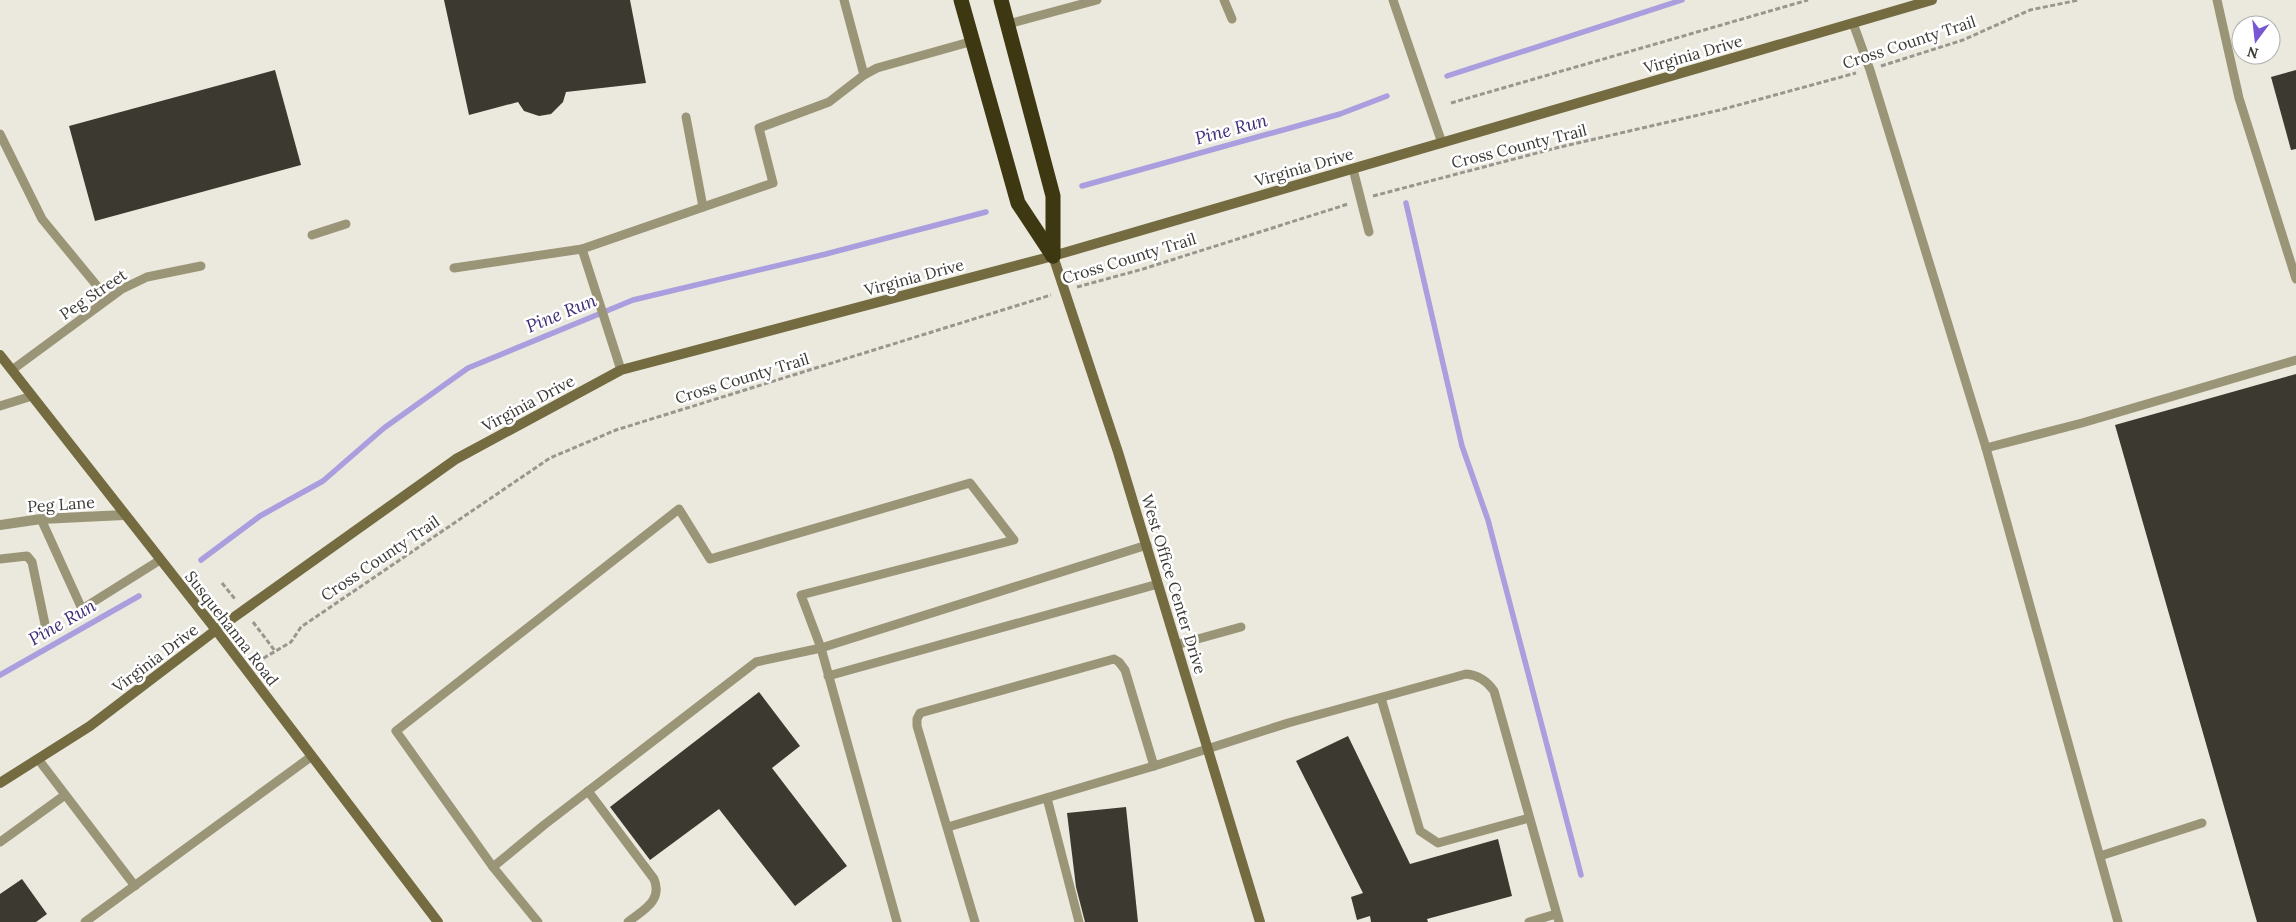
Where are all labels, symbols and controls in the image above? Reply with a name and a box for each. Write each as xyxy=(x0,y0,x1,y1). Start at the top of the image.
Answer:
street label: Cross County Trail xyxy=(1840,11,1978,73)
north arrow xyxy=(2231,15,2281,65)
street label: Virginia Drive xyxy=(1640,30,1745,78)
text: N xyxy=(2245,42,2260,63)
water label: Pine Run xyxy=(1192,108,1270,150)
street label: Cross County Trail xyxy=(1449,120,1589,172)
street label: Virginia Drive xyxy=(1251,143,1356,191)
street label: Cross County Trail xyxy=(1060,228,1198,288)
street label: Virginia Drive xyxy=(861,254,966,300)
street label: Peg Street xyxy=(56,264,131,324)
water label: Pine Run xyxy=(522,288,600,338)
street label: Cross County Trail xyxy=(673,348,811,408)
street label: Virginia Drive xyxy=(477,370,578,436)
street label: Peg Lane xyxy=(27,492,96,516)
street label: West Office Center Drive xyxy=(1137,492,1211,677)
street label: Cross County Trail xyxy=(317,511,443,605)
street label: Susquehanna Road xyxy=(181,567,283,690)
water label: Pine Run xyxy=(24,594,100,650)
street label: Virginia Drive xyxy=(107,619,202,697)

